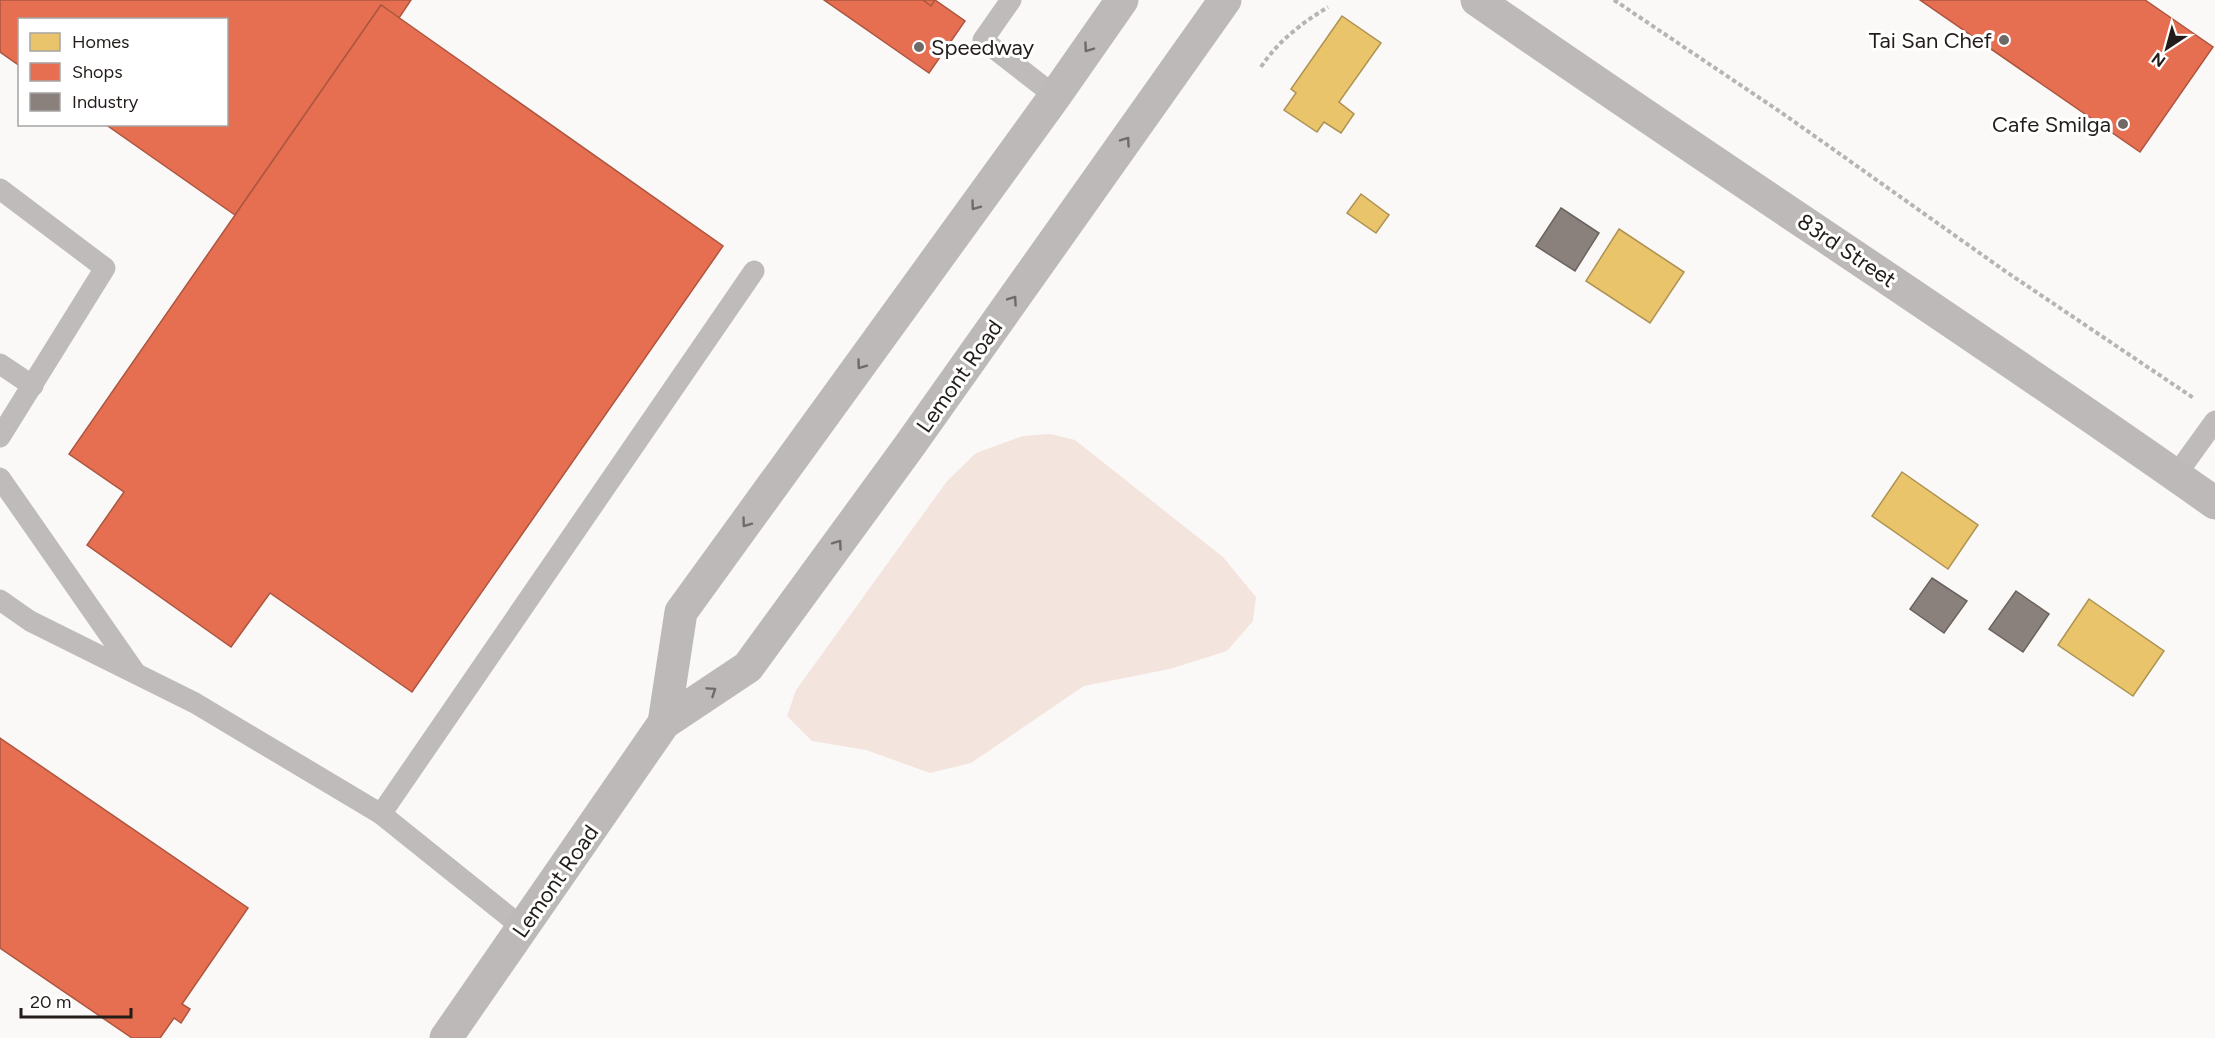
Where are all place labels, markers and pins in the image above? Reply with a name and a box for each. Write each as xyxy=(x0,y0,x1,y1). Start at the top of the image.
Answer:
place label: Tai San Chef xyxy=(1869,27,1993,54)
marker: Tai San Chef xyxy=(1997,33,2011,47)
place label: Speedway xyxy=(931,34,1034,61)
marker: Speedway xyxy=(912,40,926,54)
place label: Cafe Smilga xyxy=(1992,111,2111,138)
marker: Cafe Smilga xyxy=(2116,117,2130,131)

